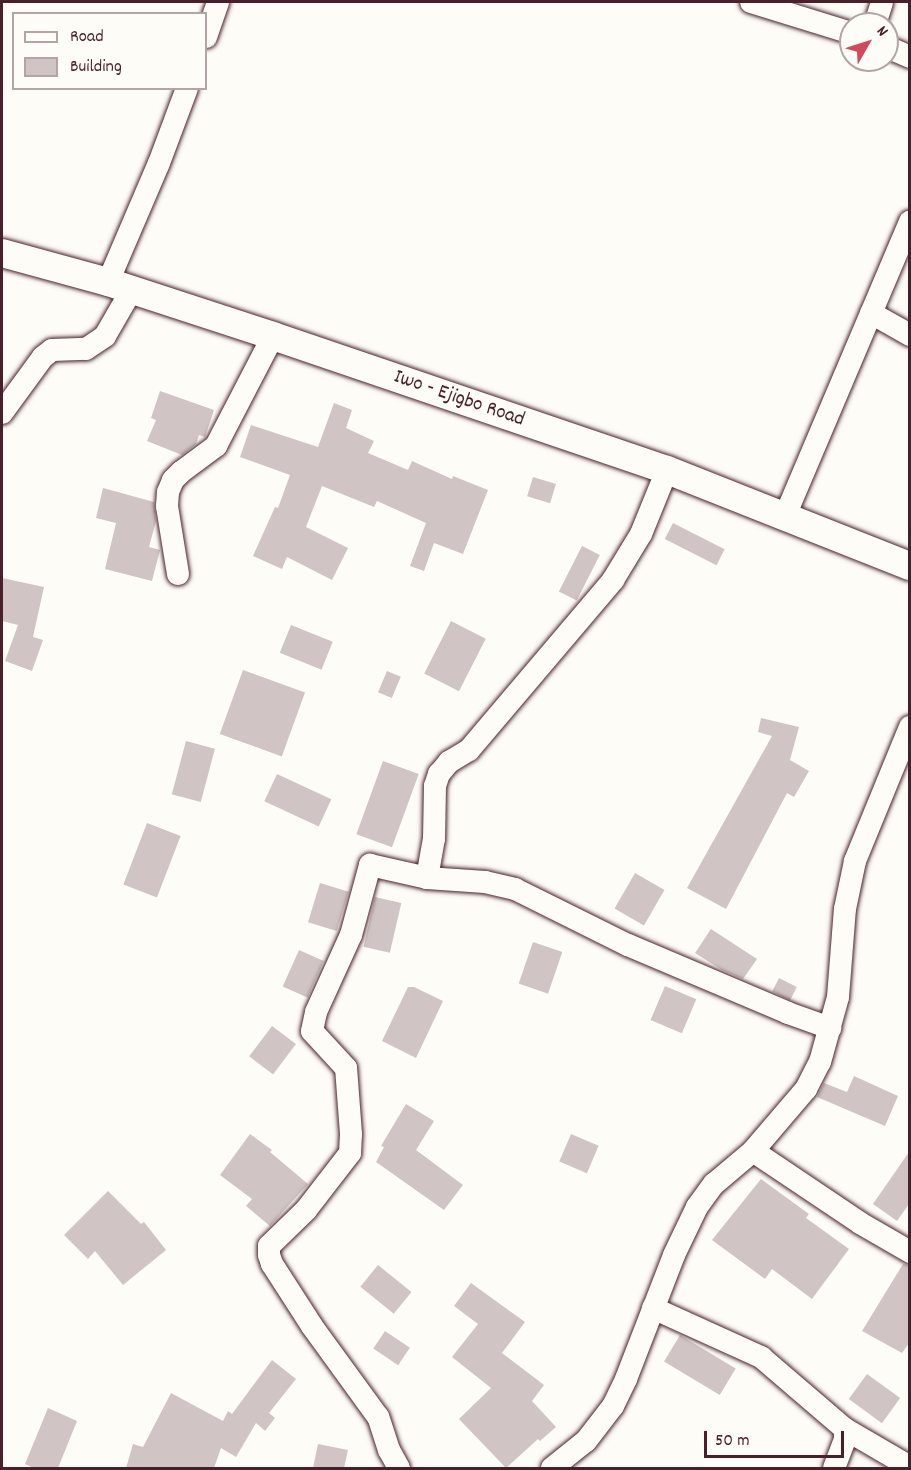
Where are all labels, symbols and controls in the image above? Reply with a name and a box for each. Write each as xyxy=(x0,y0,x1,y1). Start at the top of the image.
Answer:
legend xyxy=(12,12,207,90)
north arrow xyxy=(839,12,899,72)
text: N xyxy=(870,21,893,42)
text: Road xyxy=(70,25,104,50)
text: Building xyxy=(70,55,122,80)
street label: Iwo - Ejigbo Road xyxy=(390,365,528,433)
scale bar xyxy=(707,1419,846,1457)
text: 50 m xyxy=(715,1429,750,1454)

